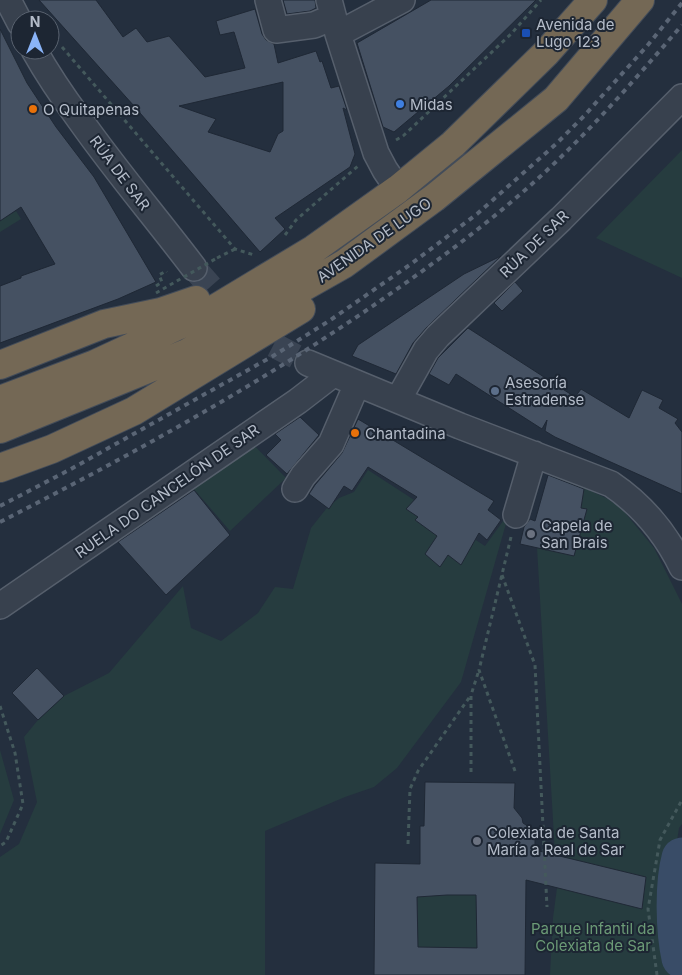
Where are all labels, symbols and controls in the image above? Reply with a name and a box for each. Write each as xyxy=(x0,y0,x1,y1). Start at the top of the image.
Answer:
north arrow xyxy=(10,10,60,60)
text: N xyxy=(30,13,40,30)
place label: Avenida de Lugo 123 xyxy=(536,15,614,51)
marker: Avenida de Lugo 123 xyxy=(520,27,532,39)
place label: Midas xyxy=(410,95,453,114)
marker: Midas xyxy=(394,98,406,110)
place label: O Quitapenas xyxy=(43,100,139,119)
marker: O Quitapenas xyxy=(27,103,39,115)
street label: RÚA DE SAR xyxy=(86,132,155,214)
street label: AVENIDA DE LUGO xyxy=(313,193,435,287)
street label: RÚA DE SAR xyxy=(495,206,573,282)
place label: Asesoría Estradense xyxy=(505,373,584,409)
marker: Asesoría Estradense xyxy=(489,385,501,397)
street label: RUELA DO CANCELÓN DE SAR xyxy=(71,420,263,562)
place label: Chantadina xyxy=(365,424,446,443)
marker: Chantadina xyxy=(349,427,361,439)
place label: Capela de San Brais xyxy=(541,516,613,552)
marker: Capela de San Brais xyxy=(525,528,537,540)
place label: Colexiata de Santa María a Real de Sar xyxy=(487,823,625,859)
marker: Colexiata de Santa María a Real de Sar xyxy=(471,835,483,847)
park label: Parque Infantil da Colexiata de Sar xyxy=(531,919,655,955)

